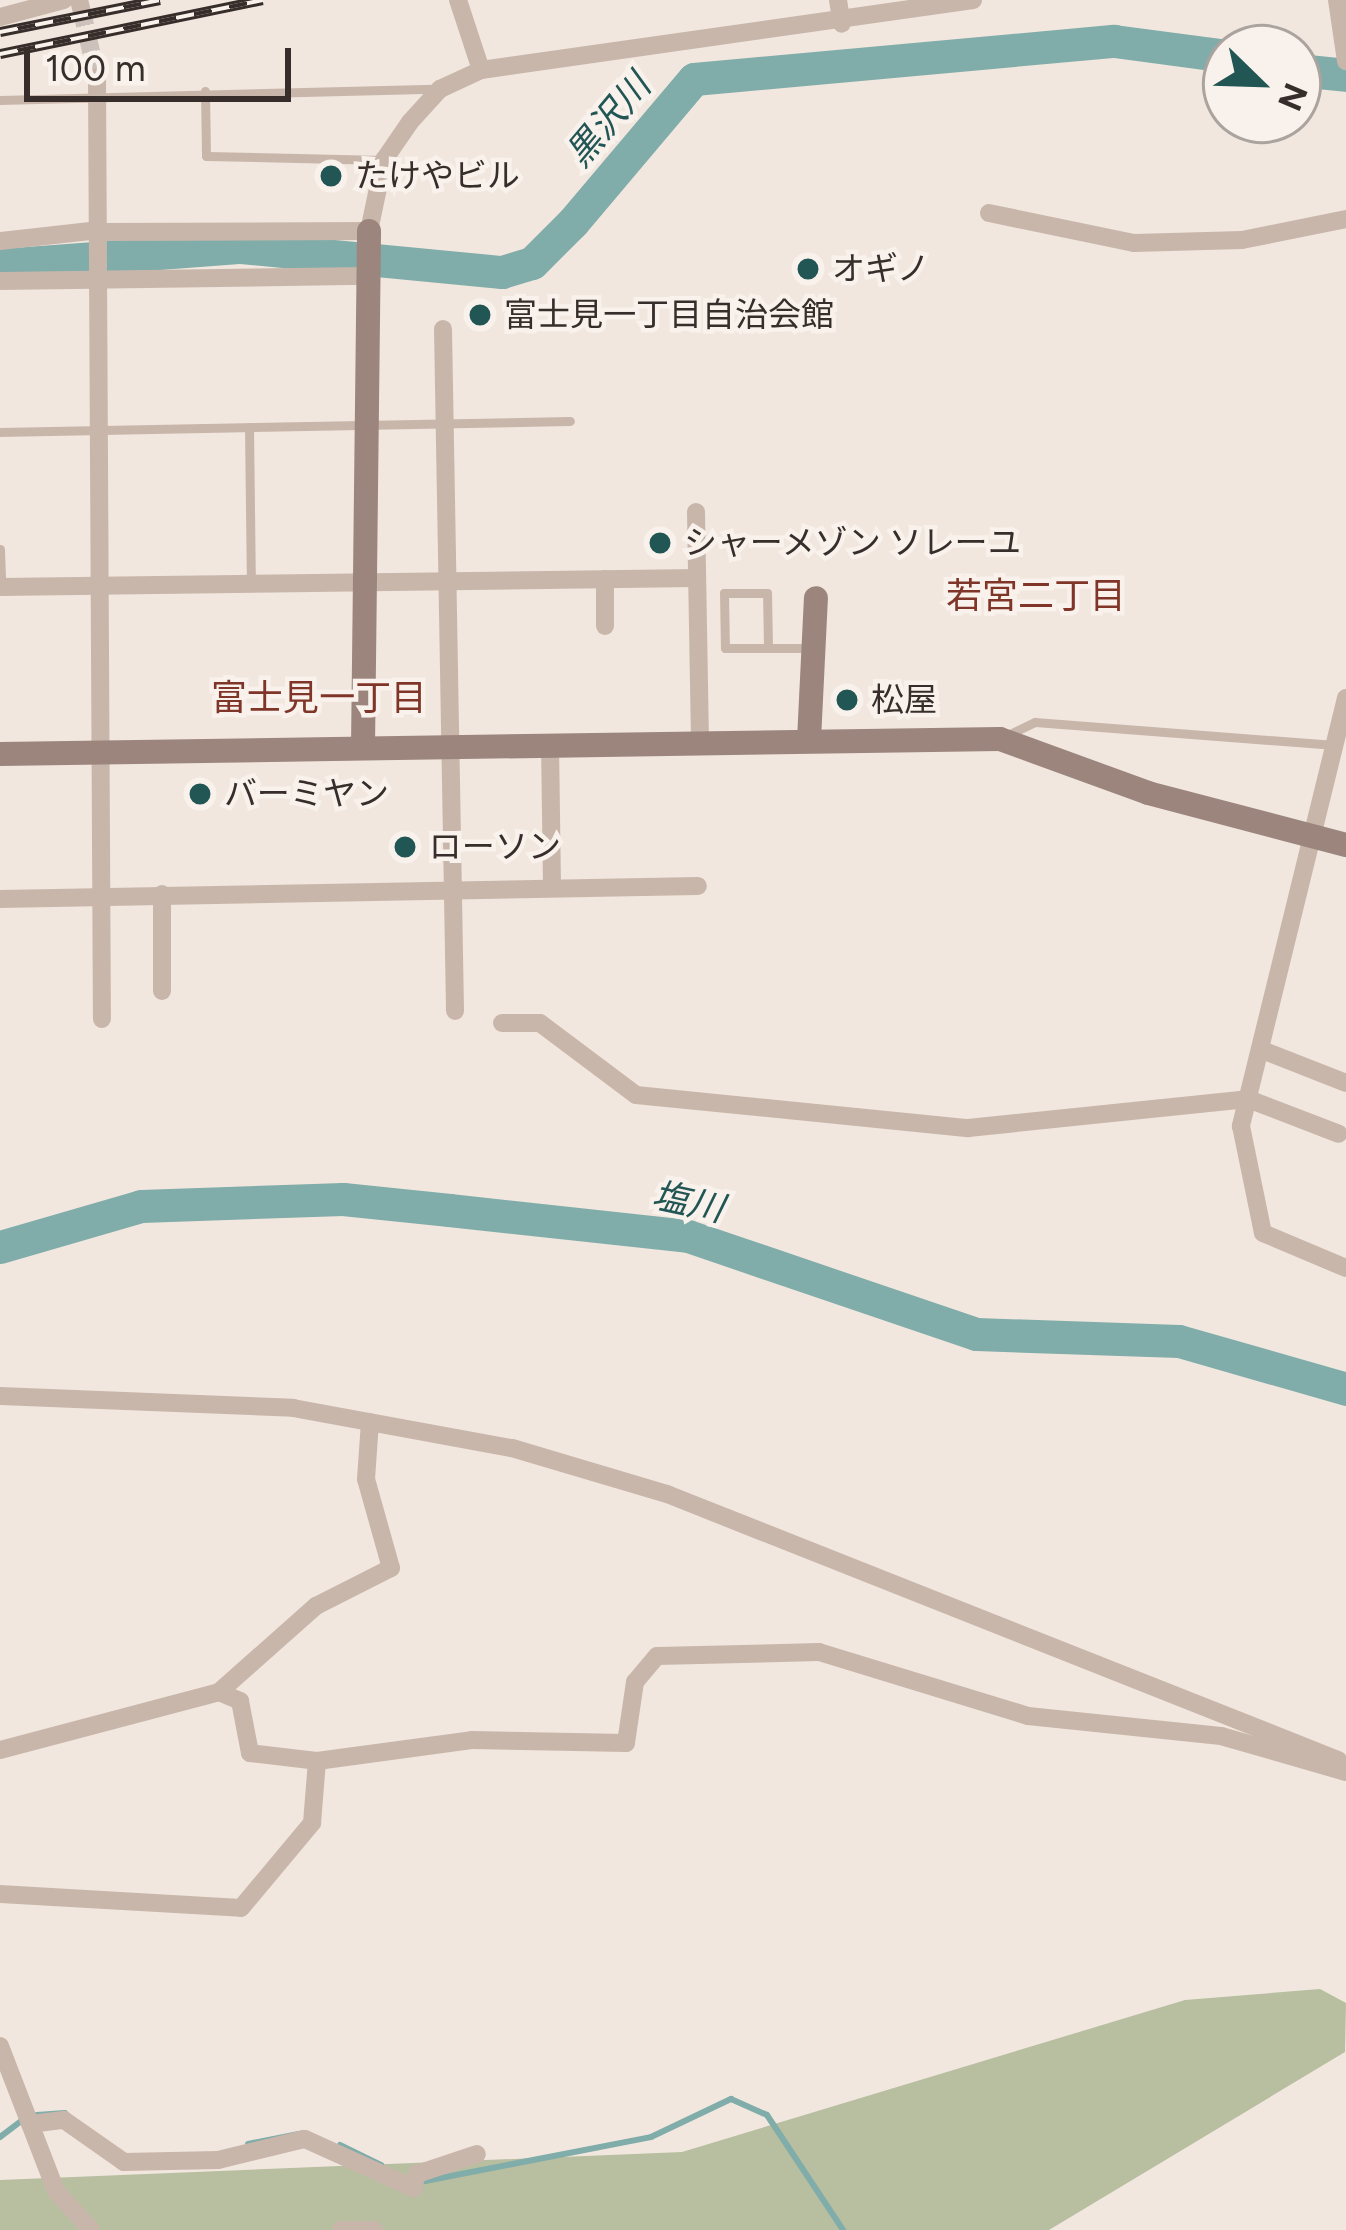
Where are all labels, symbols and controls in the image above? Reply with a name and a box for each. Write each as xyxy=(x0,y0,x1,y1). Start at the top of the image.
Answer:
scale bar xyxy=(30,24,297,98)
north arrow xyxy=(1202,24,1322,144)
text: 100 m xyxy=(45,47,146,90)
water label: 黒沢川 xyxy=(557,65,659,175)
text: N xyxy=(1270,78,1316,116)
place label: たけやビル xyxy=(355,156,520,196)
marker: たけやビル xyxy=(318,163,344,189)
place label: オギノ xyxy=(832,249,931,289)
marker: オギノ xyxy=(795,256,821,282)
place label: 富士見一丁目自治会館 xyxy=(504,295,834,335)
marker: 富士見一丁目自治会館 xyxy=(467,302,493,328)
place label: シャーメゾン ソレーユ xyxy=(684,523,1022,563)
marker: シャーメゾン ソレーユ xyxy=(647,530,673,556)
district label: 若宮二丁目 xyxy=(946,574,1126,618)
district label: 富士見一丁目 xyxy=(211,676,427,720)
place label: 松屋 xyxy=(871,680,937,720)
marker: 松屋 xyxy=(834,687,860,713)
place label: バーミヤン xyxy=(224,774,389,814)
marker: バーミヤン xyxy=(187,781,213,807)
place label: ローソン xyxy=(429,827,561,867)
marker: ローソン xyxy=(392,834,418,860)
water label: 塩川 xyxy=(648,1173,728,1231)

